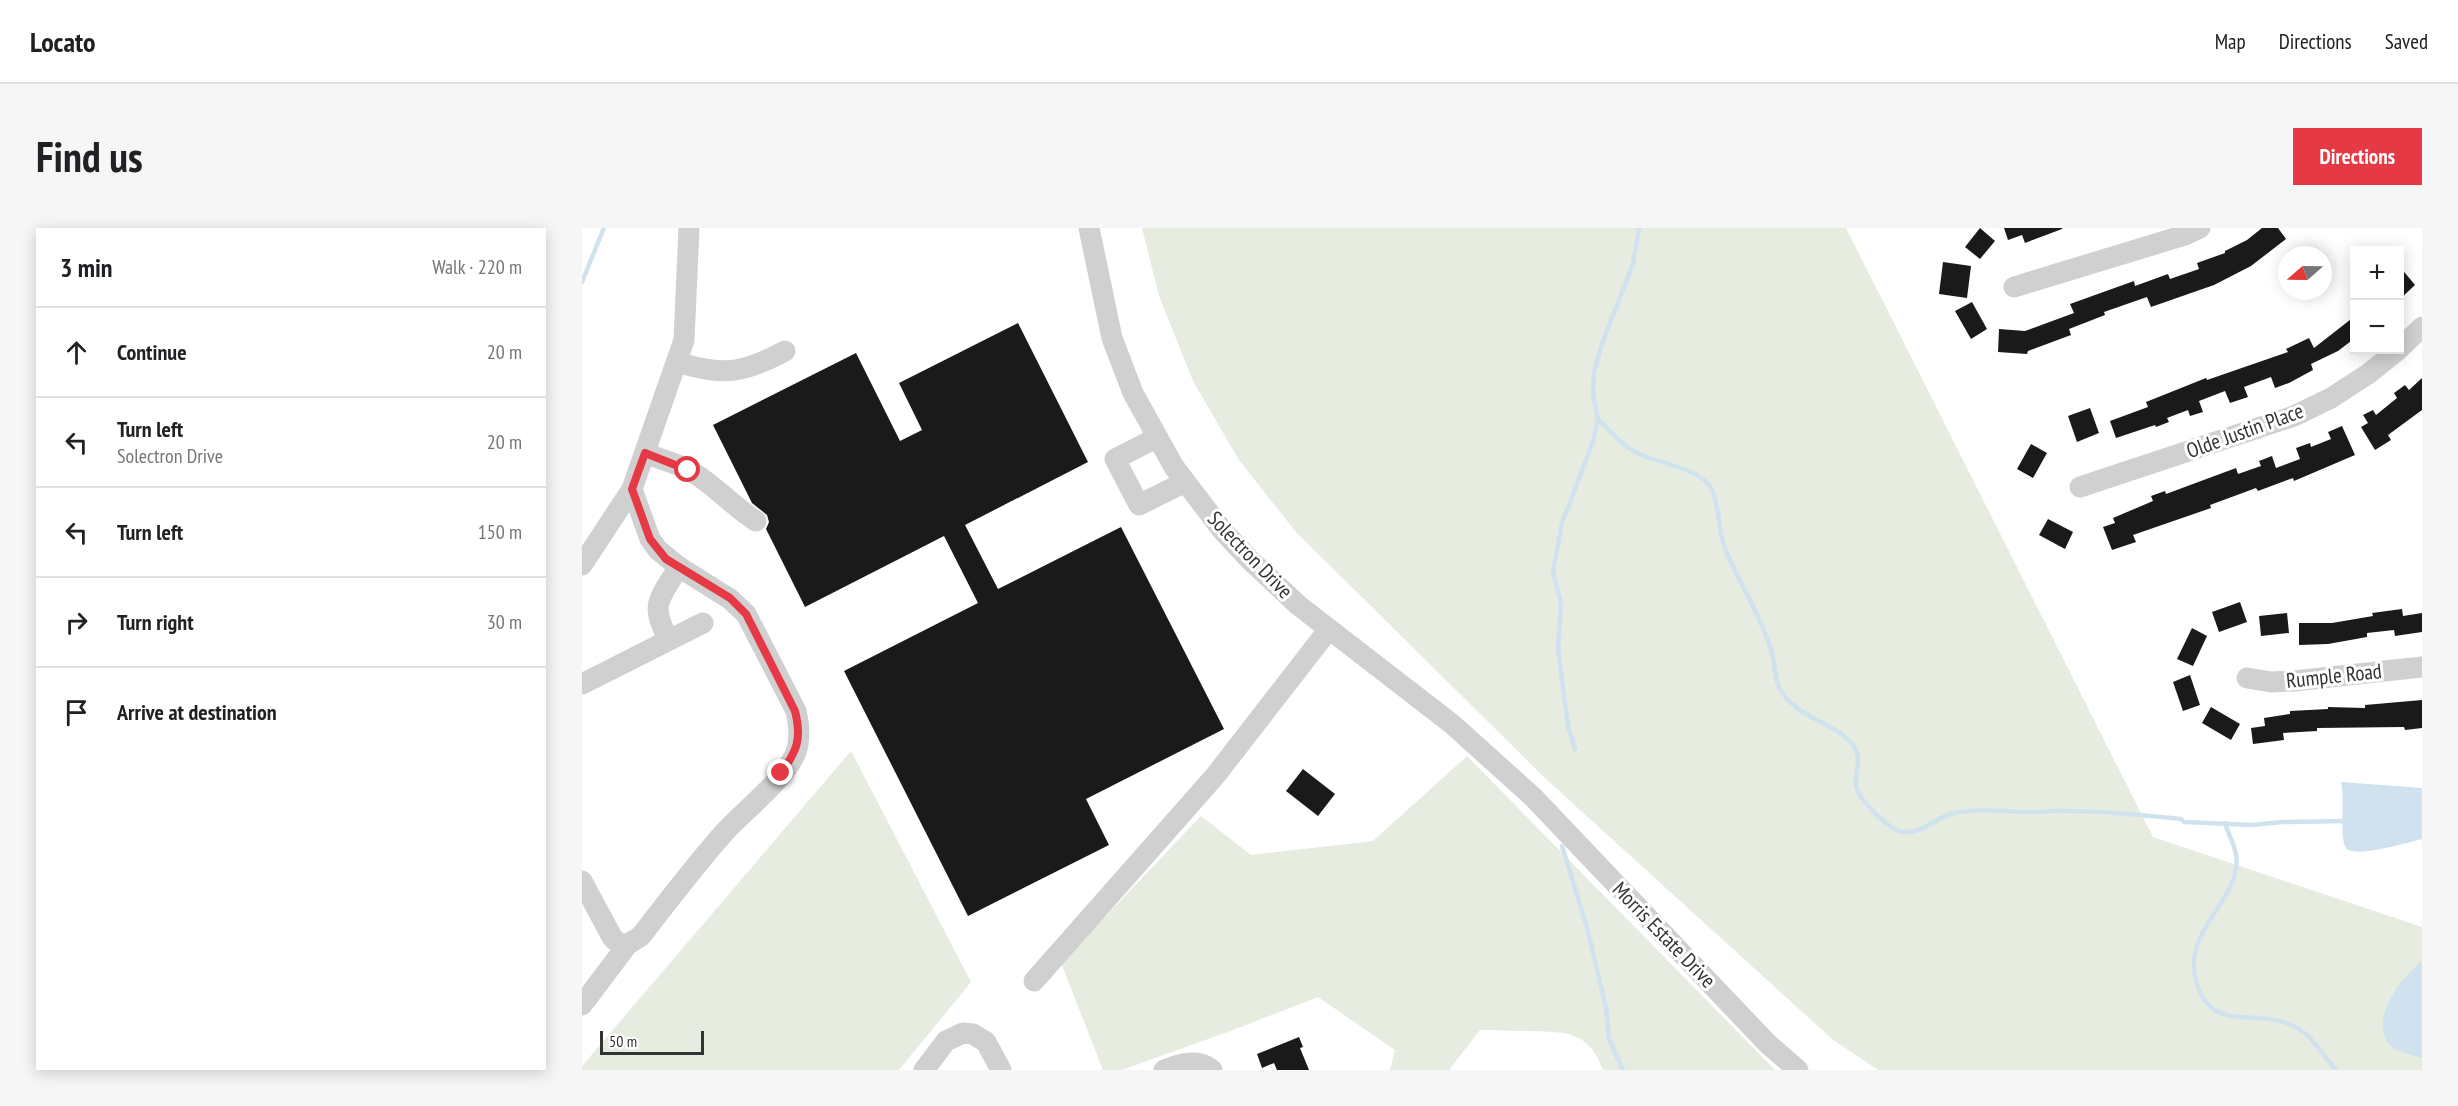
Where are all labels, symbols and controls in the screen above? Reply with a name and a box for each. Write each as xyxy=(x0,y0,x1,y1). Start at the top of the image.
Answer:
text: Locato xyxy=(30,23,96,60)
text: Map xyxy=(2215,28,2246,55)
text: Directions xyxy=(2279,28,2352,55)
text: Saved xyxy=(2385,28,2428,55)
button: Directions xyxy=(2293,128,2422,185)
text: Find us xyxy=(36,129,143,184)
north arrow xyxy=(2278,246,2332,300)
map controls xyxy=(2350,246,2404,354)
button: + xyxy=(2350,246,2404,300)
text: 3 min xyxy=(60,251,113,284)
text: Walk · 220 m xyxy=(432,254,522,280)
button: − xyxy=(2350,300,2404,354)
icon: ahead xyxy=(60,336,93,369)
text: Continue xyxy=(117,338,187,366)
text: 20 m xyxy=(487,339,522,365)
street label: Olde Justin Place xyxy=(2183,397,2307,464)
text: Turn left xyxy=(117,415,183,443)
icon: left xyxy=(60,426,93,459)
text: 20 m xyxy=(487,429,522,455)
text: Solectron Drive xyxy=(117,443,223,469)
route start xyxy=(674,456,700,482)
street label: Solectron Drive xyxy=(1202,505,1299,604)
icon: left xyxy=(60,516,93,549)
text: Turn left xyxy=(117,518,183,546)
text: 150 m xyxy=(478,519,522,545)
icon: right xyxy=(60,606,93,639)
text: Turn right xyxy=(117,608,194,636)
text: 30 m xyxy=(487,609,522,635)
street label: Rumple Road xyxy=(2285,657,2383,694)
icon: arrive xyxy=(60,696,93,729)
text: Arrive at destination xyxy=(117,698,277,726)
route end xyxy=(767,759,793,785)
street label: Morris Estate Drive xyxy=(1607,876,1722,993)
scale bar xyxy=(600,1028,704,1056)
text: 50 m xyxy=(609,1031,637,1051)

